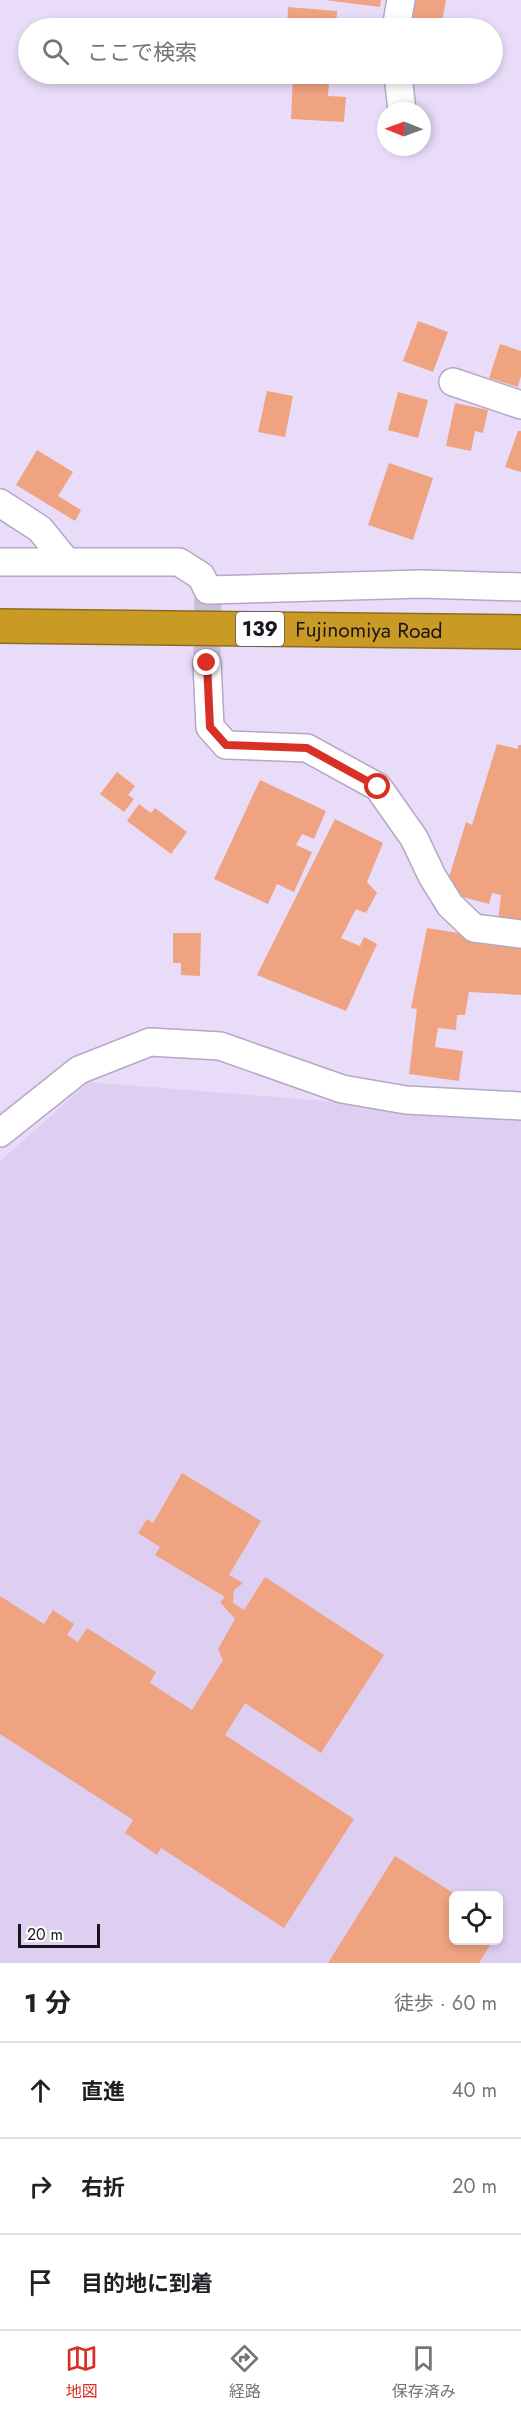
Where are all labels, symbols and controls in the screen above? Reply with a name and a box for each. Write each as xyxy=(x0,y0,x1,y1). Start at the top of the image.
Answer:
search box xyxy=(18,18,503,84)
icon: search xyxy=(39,35,72,68)
text: ここで検索 xyxy=(87,36,197,68)
north arrow xyxy=(377,102,431,156)
road number: 139 xyxy=(236,612,284,646)
street label: Fujinomiya Road xyxy=(295,614,443,646)
route end xyxy=(193,649,219,675)
route start xyxy=(364,773,390,799)
map controls xyxy=(449,1891,503,1945)
button: locate xyxy=(449,1891,503,1945)
scale bar xyxy=(18,1921,100,1948)
text: 20 m xyxy=(27,1923,63,1946)
text: 1 分 xyxy=(24,1984,71,2022)
text: 徒歩 · 60 m xyxy=(394,1989,497,2018)
icon: ahead xyxy=(24,2074,57,2107)
text: 直進 xyxy=(81,2075,125,2107)
text: 40 m xyxy=(452,2076,497,2105)
icon: right xyxy=(24,2170,57,2203)
text: 右折 xyxy=(81,2171,125,2203)
text: 20 m xyxy=(452,2172,497,2201)
icon: arrive xyxy=(24,2266,57,2299)
text: 目的地に到着 xyxy=(81,2267,213,2299)
tab: 地図 xyxy=(65,2342,98,2403)
tab: 経路 xyxy=(228,2342,261,2403)
tab: 保存済み xyxy=(392,2342,456,2403)

